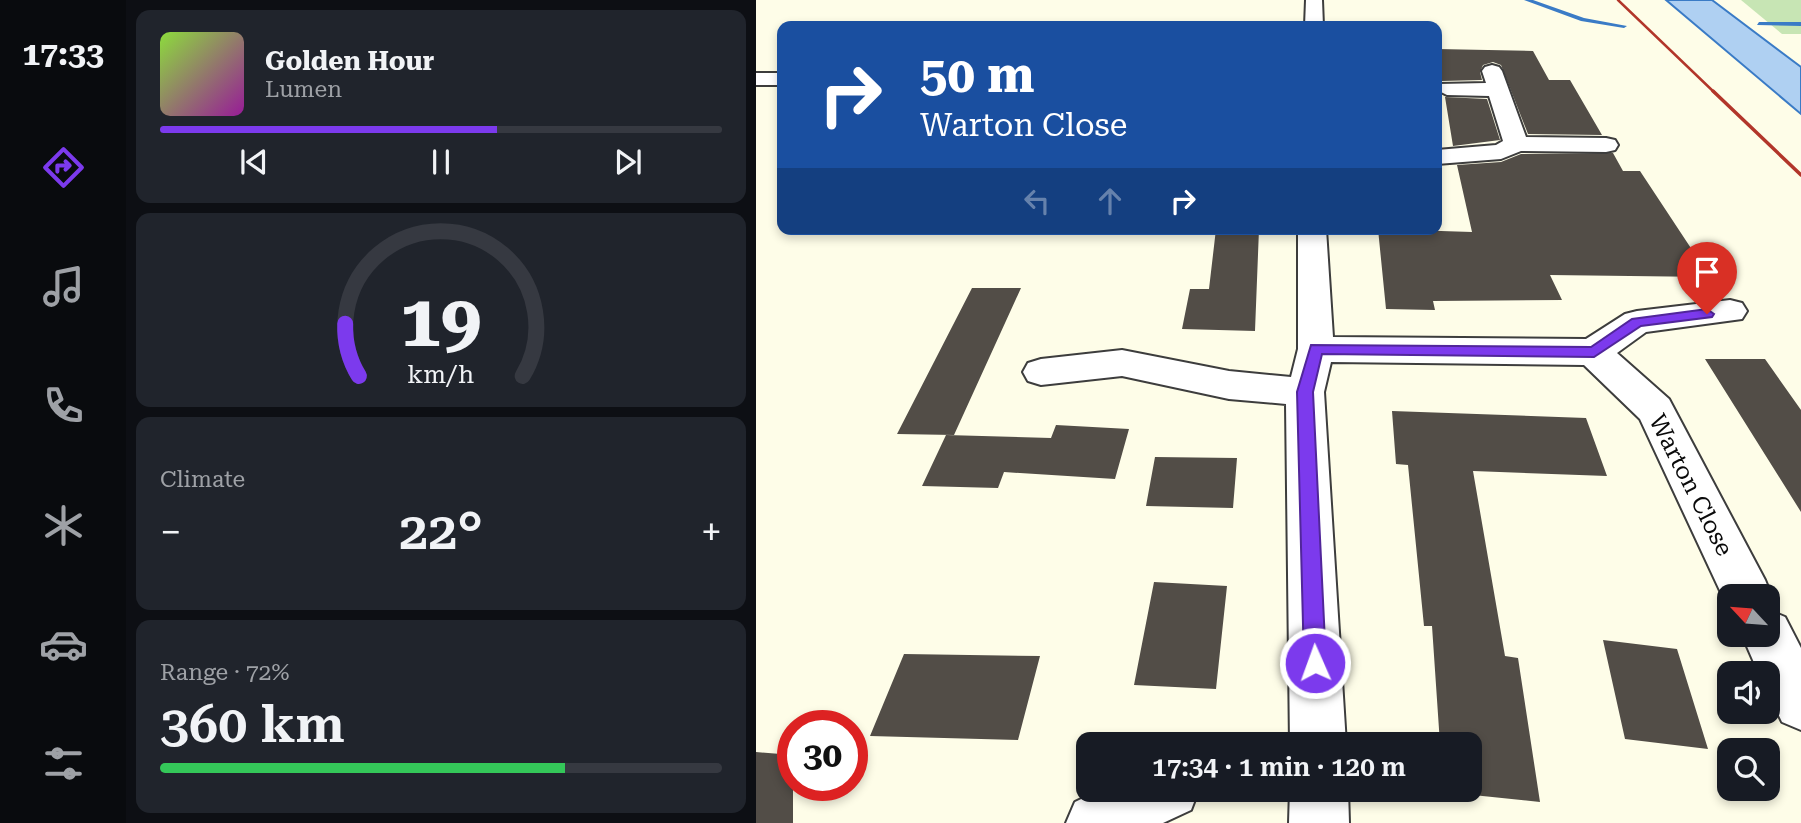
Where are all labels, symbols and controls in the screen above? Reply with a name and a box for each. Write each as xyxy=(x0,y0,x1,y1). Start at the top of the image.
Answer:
text: 17:33 xyxy=(22,35,104,73)
text: Golden Hour xyxy=(265,46,434,76)
text: 50 m xyxy=(920,47,1035,104)
icon: right xyxy=(805,49,896,140)
text: Lumen xyxy=(265,76,342,103)
text: Warton Close xyxy=(920,106,1127,144)
icon: directions xyxy=(39,143,88,192)
icon: previous xyxy=(235,143,273,181)
icon: pause xyxy=(422,143,460,181)
icon: next xyxy=(609,143,647,181)
icon: left xyxy=(1018,182,1056,220)
icon: ahead xyxy=(1091,182,1129,220)
icon: right xyxy=(1164,182,1202,220)
pin xyxy=(1677,242,1737,314)
icon: arrive xyxy=(1688,253,1726,291)
icon: music xyxy=(39,262,88,311)
text: 19 xyxy=(400,279,482,364)
text: km/h xyxy=(408,360,474,389)
icon: phone xyxy=(39,381,88,430)
street label: Warton Close xyxy=(1643,409,1739,561)
text: Climate xyxy=(160,466,245,493)
icon: climate xyxy=(39,501,88,550)
text: 22° xyxy=(399,501,483,562)
text: − xyxy=(160,510,181,554)
text: + xyxy=(701,510,722,554)
north arrow xyxy=(1717,584,1780,648)
map controls xyxy=(1717,584,1780,801)
icon: car xyxy=(39,620,88,669)
position arrow xyxy=(1278,626,1352,700)
text: Range · 72% xyxy=(160,659,289,686)
button: sound xyxy=(1717,661,1780,724)
text: 360 km xyxy=(160,694,345,755)
speed limit sign: 30 xyxy=(777,710,868,801)
button: search xyxy=(1717,738,1780,801)
icon: filters xyxy=(39,739,88,788)
text: 17:34 · 1 min · 120 m xyxy=(1152,752,1406,782)

